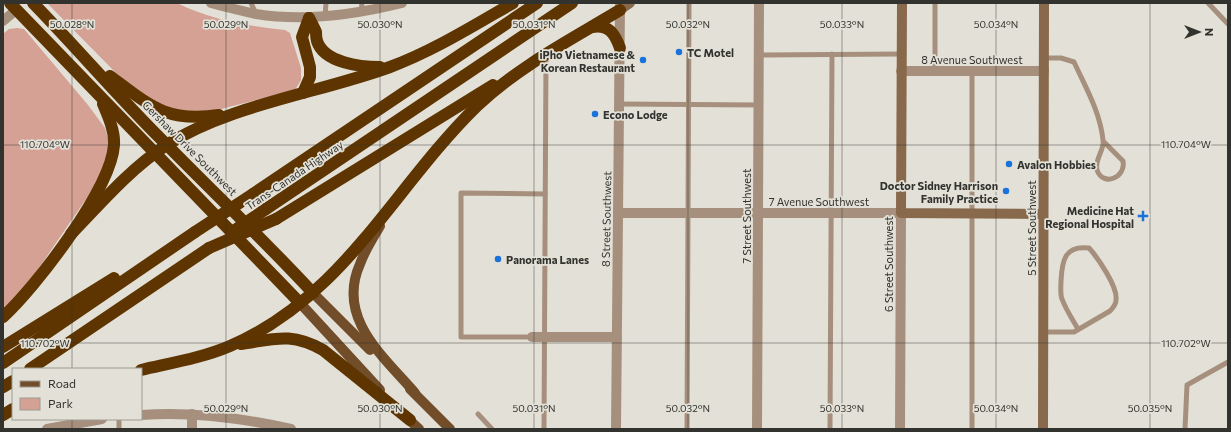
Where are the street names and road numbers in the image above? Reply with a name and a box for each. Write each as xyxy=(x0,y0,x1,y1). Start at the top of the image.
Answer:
street label: 8 Avenue Southwest xyxy=(921,53,1023,66)
street label: Gershaw Drive Southwest xyxy=(140,98,240,198)
street label: Trans-Canada Highway xyxy=(243,137,346,213)
street label: 7 Street Southwest xyxy=(740,168,753,263)
street label: 8 Street Southwest xyxy=(599,171,613,267)
street label: 5 Street Southwest xyxy=(1025,180,1038,276)
street label: 7 Avenue Southwest xyxy=(769,195,870,208)
street label: 6 Street Southwest xyxy=(882,216,895,312)

